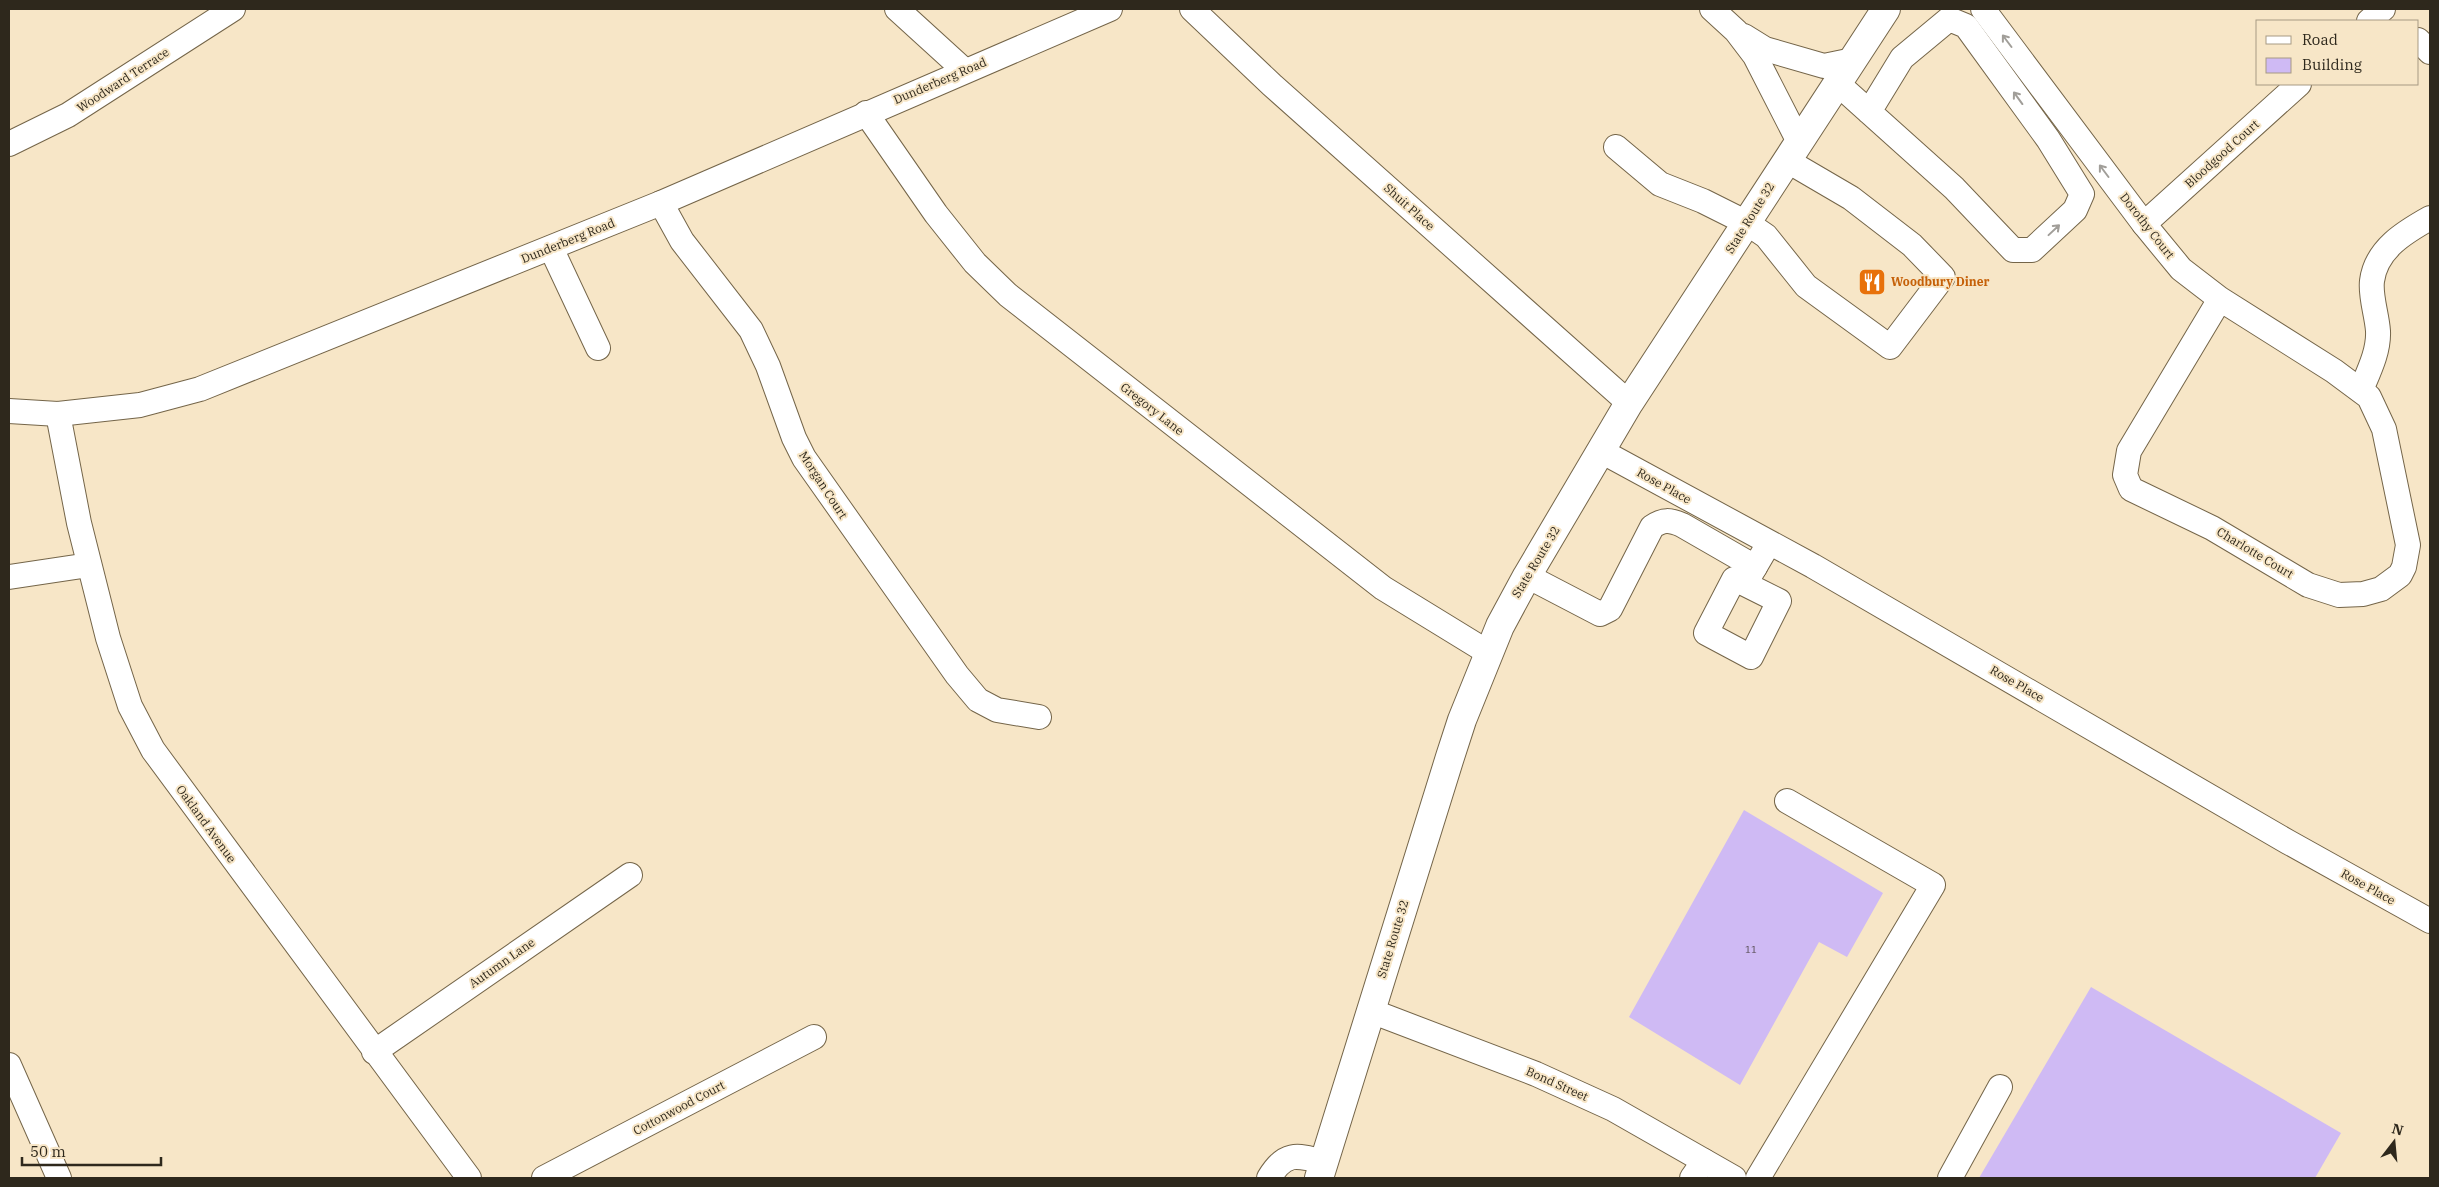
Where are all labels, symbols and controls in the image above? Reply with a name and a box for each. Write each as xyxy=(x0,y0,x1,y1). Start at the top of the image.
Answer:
legend xyxy=(2256,20,2419,85)
text: Road xyxy=(2302,30,2338,49)
one-way arrow xyxy=(2002,34,2012,48)
street label: Woodward Terrace xyxy=(74,44,172,115)
street label: Dunderberg Road xyxy=(891,54,989,107)
text: Building xyxy=(2302,55,2362,74)
one-way arrow xyxy=(2013,91,2023,105)
street label: Bloodgood Court xyxy=(2182,116,2262,191)
one-way arrow xyxy=(2099,164,2109,178)
street label: State Route 32 xyxy=(1722,179,1777,256)
street label: Shuit Place xyxy=(1381,180,1438,233)
street label: Dorothy Court xyxy=(2117,190,2178,262)
street label: Dunderberg Road xyxy=(519,215,617,266)
one-way arrow xyxy=(2047,224,2060,236)
restaurant icon: Woodbury Diner xyxy=(1857,267,1887,297)
place label: Woodbury Diner xyxy=(1891,274,1990,289)
street label: Gregory Lane xyxy=(1118,379,1187,438)
street label: Morgan Court xyxy=(796,448,851,521)
street label: Rose Place xyxy=(1634,464,1694,507)
street label: State Route 32 xyxy=(1508,523,1563,600)
street label: Charlotte Court xyxy=(2214,524,2296,581)
street label: Rose Place xyxy=(1988,662,2047,705)
street label: Oakland Avenue xyxy=(173,782,240,865)
street label: Rose Place xyxy=(2338,865,2398,908)
street label: State Route 32 xyxy=(1373,898,1412,980)
street label: Autumn Lane xyxy=(466,934,537,991)
house number: 11 xyxy=(1745,943,1757,956)
street label: Bond Street xyxy=(1524,1063,1591,1104)
street label: Cottonwood Court xyxy=(630,1077,727,1138)
north arrow xyxy=(2369,1117,2419,1167)
text: N xyxy=(2390,1119,2405,1140)
scale bar xyxy=(22,1134,161,1166)
text: 50 m xyxy=(30,1142,66,1161)

